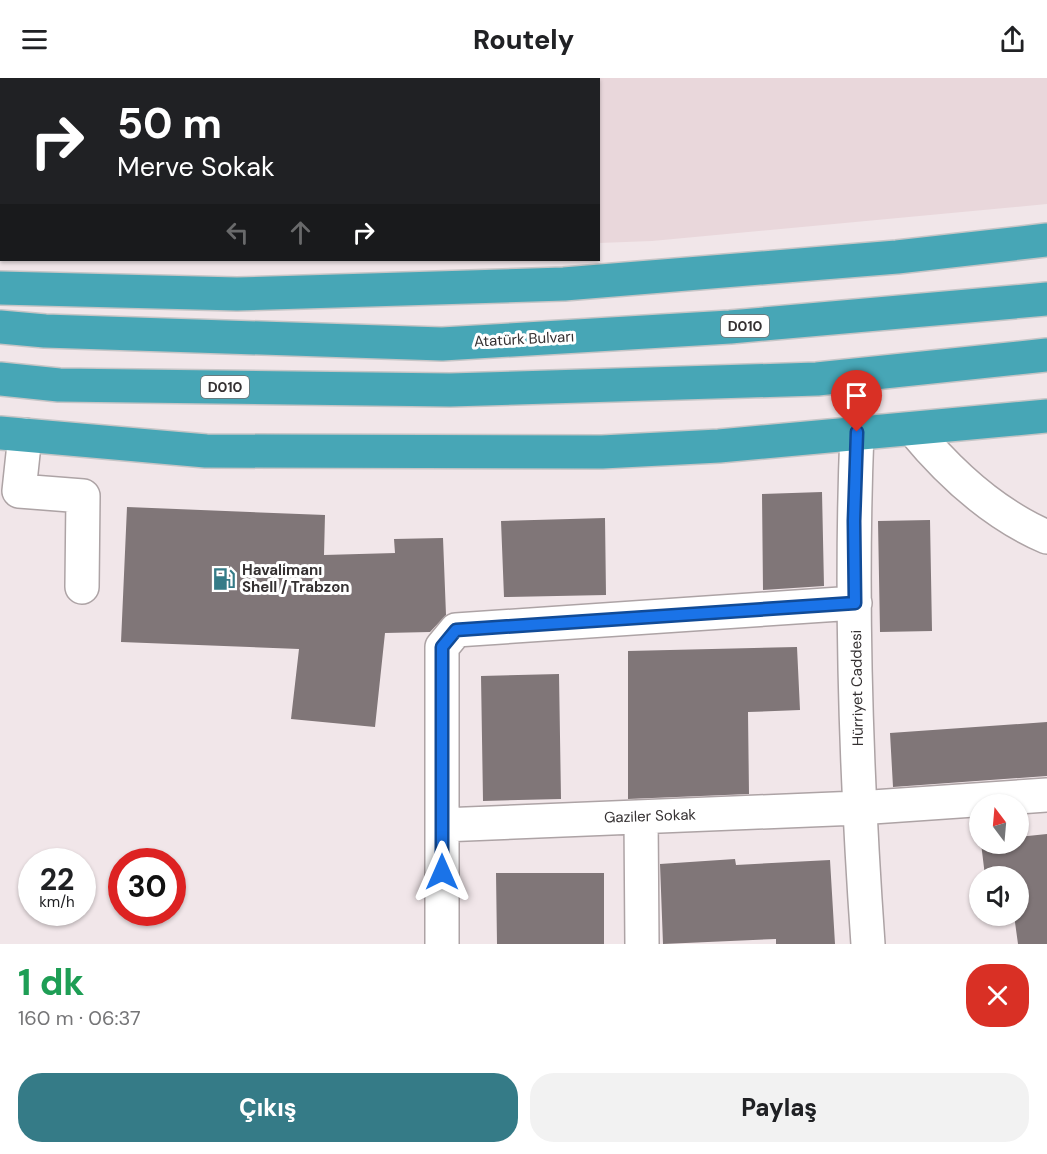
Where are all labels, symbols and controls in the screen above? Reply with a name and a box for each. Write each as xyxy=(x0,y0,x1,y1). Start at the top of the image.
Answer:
text: Routely xyxy=(473,22,574,57)
icon: menu xyxy=(18,23,51,56)
icon: share xyxy=(996,23,1029,56)
text: 50 m xyxy=(117,96,222,151)
icon: right xyxy=(18,102,96,180)
text: Merve Sokak xyxy=(117,149,275,184)
icon: left xyxy=(221,216,254,249)
icon: ahead xyxy=(284,216,317,249)
icon: right xyxy=(347,216,380,249)
road number: D010 xyxy=(721,315,769,337)
street label: Atatürk Bulvarı xyxy=(473,326,575,352)
pin xyxy=(831,370,882,432)
road number: D010 xyxy=(201,376,249,398)
icon: arrive xyxy=(840,379,873,412)
place label: Havalimanı Shell / Trabzon xyxy=(242,560,350,597)
fuel station icon: Havalimanı Shell / Trabzon xyxy=(211,566,237,592)
street label: Hürriyet Caddesi xyxy=(846,630,868,746)
north arrow xyxy=(969,794,1029,854)
map controls xyxy=(969,794,1029,926)
street label: Gaziler Sokak xyxy=(604,804,697,828)
position arrow xyxy=(410,840,474,904)
speed limit sign: 30 xyxy=(108,848,186,926)
text: 22 xyxy=(40,860,74,899)
button: sound xyxy=(969,866,1029,926)
text: km/h xyxy=(39,892,75,912)
text: 1 dk xyxy=(18,959,84,1006)
button: close xyxy=(966,964,1029,1027)
text: 160 m · 06:37 xyxy=(18,1005,141,1031)
button: Çıkış xyxy=(18,1073,518,1142)
button: Paylaş xyxy=(530,1073,1029,1142)

